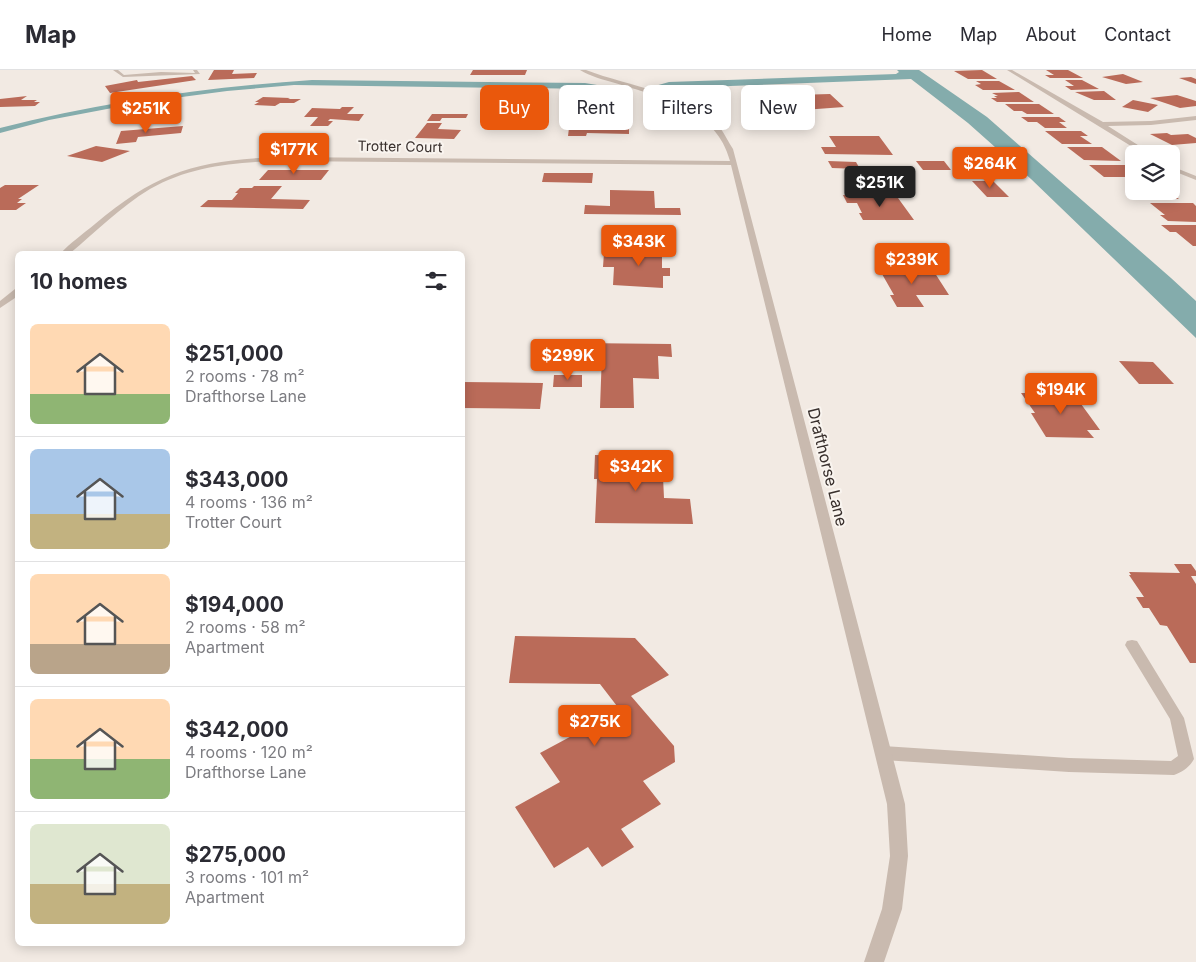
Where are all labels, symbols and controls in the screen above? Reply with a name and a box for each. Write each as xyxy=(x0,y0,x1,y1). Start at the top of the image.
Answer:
text: Map xyxy=(25,20,76,49)
text: Home xyxy=(882,24,932,45)
text: Map xyxy=(960,24,997,45)
text: About xyxy=(1025,24,1076,45)
text: Contact xyxy=(1104,24,1171,45)
chip: Buy xyxy=(480,85,549,130)
chip: Rent xyxy=(559,85,633,130)
chip: Filters xyxy=(643,85,731,130)
chip: New xyxy=(741,85,815,130)
pin: $251K xyxy=(111,92,181,134)
text: $251K xyxy=(121,98,171,118)
pin: $177K xyxy=(259,132,329,175)
street label: Trotter Court xyxy=(358,137,443,155)
text: $177K xyxy=(270,139,318,159)
map controls xyxy=(1125,145,1180,200)
button: layers xyxy=(1125,145,1180,200)
pin: $264K xyxy=(955,146,1025,189)
text: $264K xyxy=(963,153,1017,173)
pin: $251K xyxy=(845,166,915,208)
text: $251K xyxy=(855,172,905,192)
pin: $343K xyxy=(604,224,674,267)
text: $343K xyxy=(612,231,666,251)
pin: $239K xyxy=(877,242,947,285)
text: $239K xyxy=(886,249,938,269)
icon: filters xyxy=(422,267,450,295)
text: 10 homes xyxy=(30,269,128,294)
pin: $299K xyxy=(533,338,603,381)
text: $251,000 xyxy=(185,341,283,366)
icon: home xyxy=(70,344,130,404)
text: $299K xyxy=(542,345,594,365)
text: 2 rooms · 78 m² xyxy=(185,366,305,386)
pin: $194K xyxy=(1026,372,1096,415)
text: $194K xyxy=(1036,379,1086,399)
text: Drafthorse Lane xyxy=(185,386,306,406)
street label: Drafthorse Lane xyxy=(804,406,852,528)
pin: $342K xyxy=(601,450,671,492)
text: $342K xyxy=(609,456,663,476)
text: $343,000 xyxy=(185,467,289,492)
icon: home xyxy=(70,469,130,529)
text: 4 rooms · 136 m² xyxy=(185,492,313,512)
text: Trotter Court xyxy=(185,512,282,532)
text: $194,000 xyxy=(185,592,284,617)
icon: home xyxy=(70,594,130,654)
text: 2 rooms · 58 m² xyxy=(185,617,305,637)
text: Apartment xyxy=(185,637,265,657)
pin: $275K xyxy=(560,704,630,747)
text: $275K xyxy=(569,711,621,731)
text: $342,000 xyxy=(185,717,289,742)
icon: home xyxy=(70,719,130,779)
text: 4 rooms · 120 m² xyxy=(185,742,313,762)
text: Drafthorse Lane xyxy=(185,762,306,782)
text: $275,000 xyxy=(185,842,286,867)
icon: home xyxy=(70,844,130,904)
text: 3 rooms · 101 m² xyxy=(185,867,309,887)
text: Apartment xyxy=(185,887,265,907)

